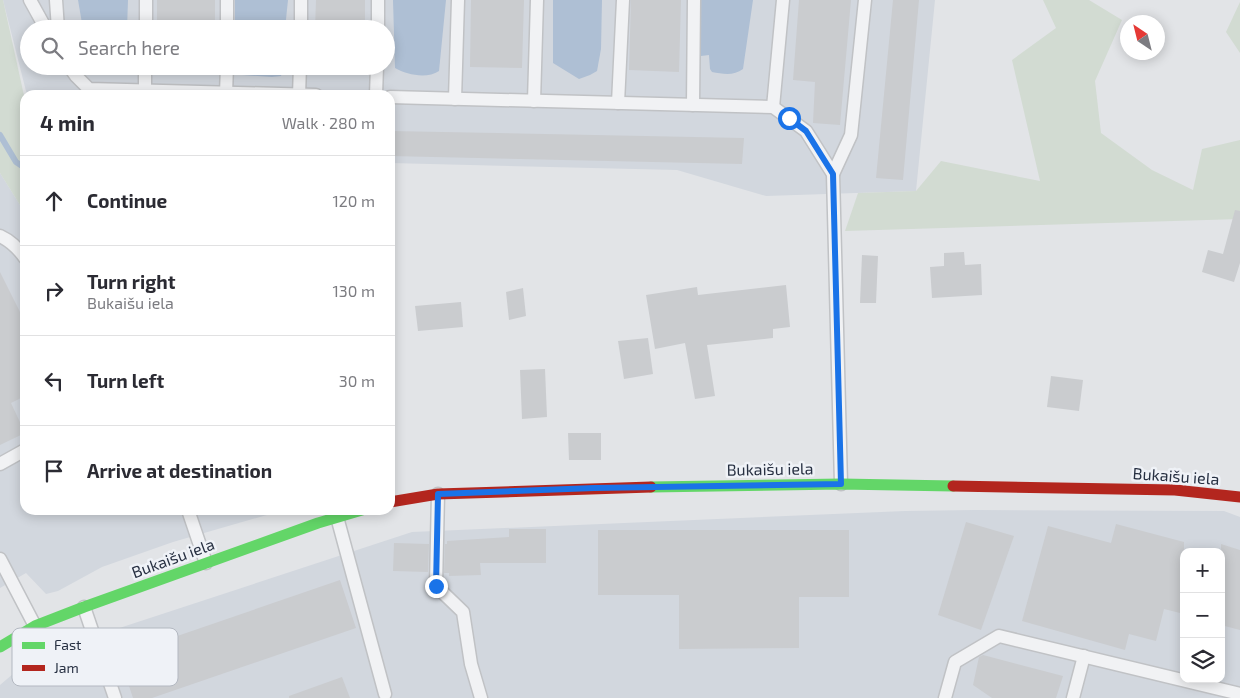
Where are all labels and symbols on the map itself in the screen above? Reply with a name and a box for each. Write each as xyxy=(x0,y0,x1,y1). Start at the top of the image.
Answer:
north arrow xyxy=(1120,15,1165,60)
route start xyxy=(778,107,801,130)
street label: Bukaišu iela xyxy=(726,458,814,479)
street label: Bukaišu iela xyxy=(1132,463,1220,488)
street label: Bukaišu iela xyxy=(129,534,217,581)
route end xyxy=(425,575,448,598)
legend xyxy=(12,628,178,686)
text: Fast xyxy=(54,636,81,653)
text: Jam xyxy=(54,659,79,676)

